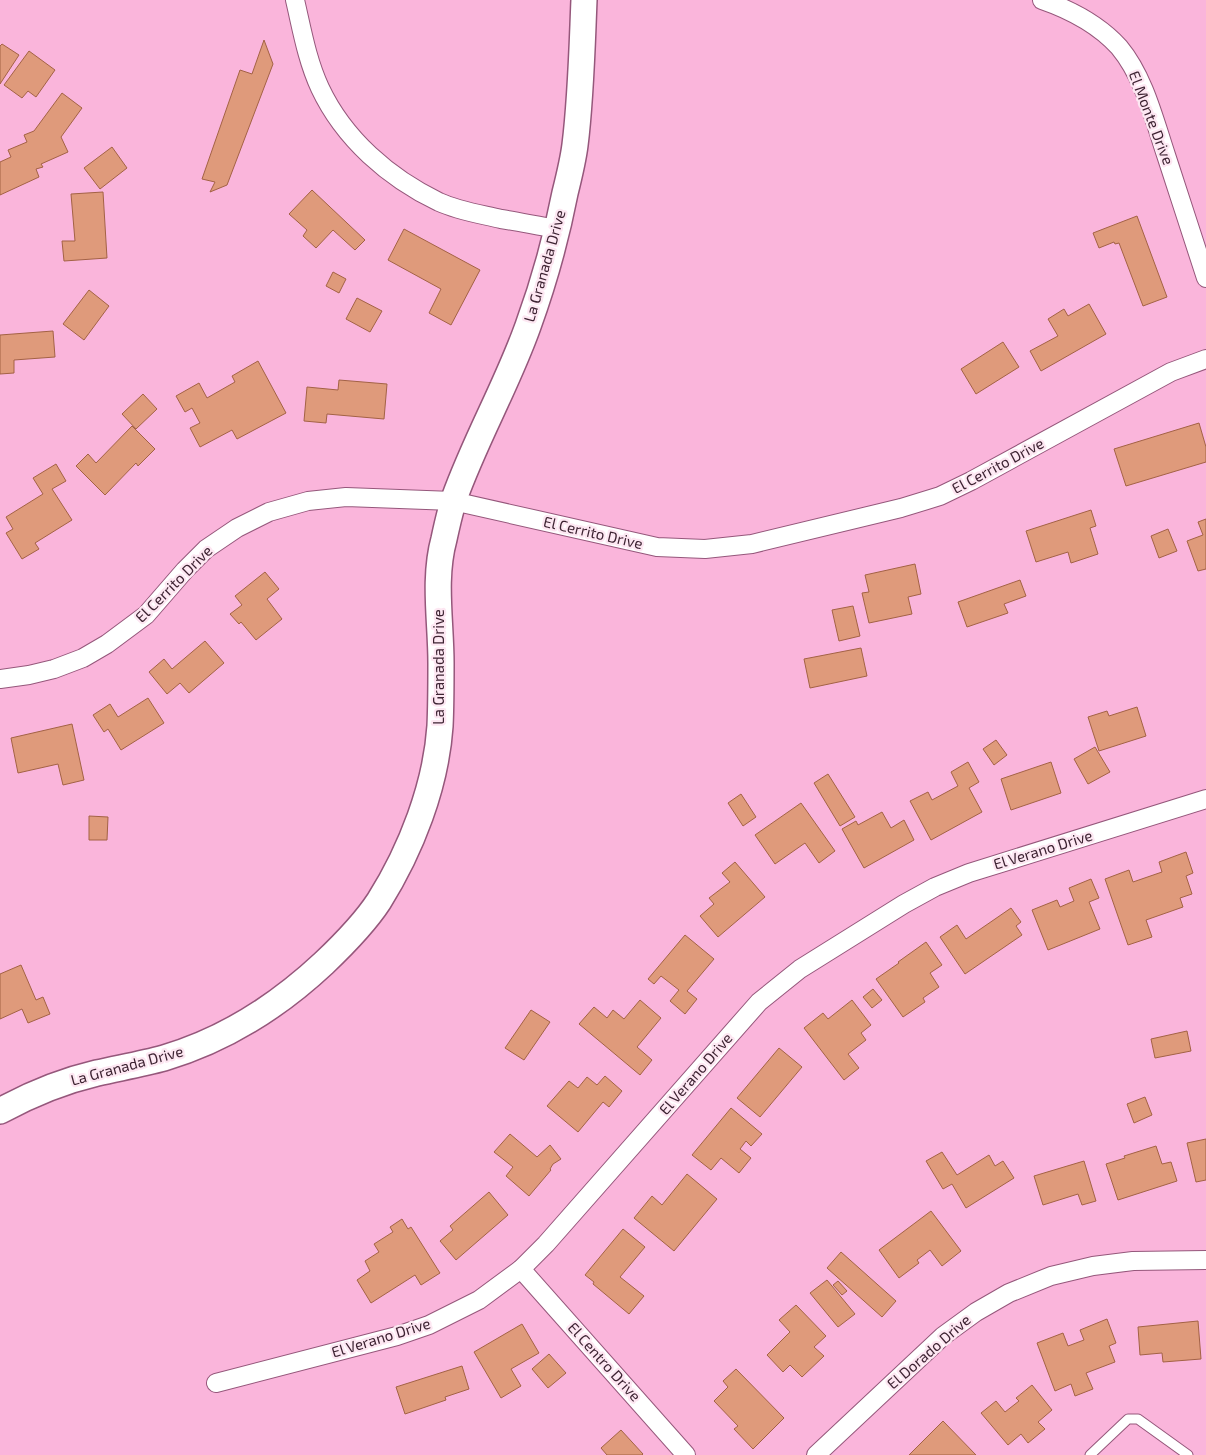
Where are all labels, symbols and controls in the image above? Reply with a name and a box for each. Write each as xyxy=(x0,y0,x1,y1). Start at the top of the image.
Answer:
street label: El Monte Drive xyxy=(1126,68,1178,167)
street label: La Granada Drive xyxy=(519,208,569,324)
street label: El Cerrito Drive xyxy=(949,433,1047,497)
street label: El Cerrito Drive xyxy=(542,512,645,552)
street label: El Cerrito Drive xyxy=(131,541,215,625)
street label: La Granada Drive xyxy=(429,609,447,725)
street label: El Verano Drive xyxy=(991,825,1094,873)
street label: El Verano Drive xyxy=(655,1029,736,1118)
street label: La Granada Drive xyxy=(69,1041,185,1089)
street label: El Dorado Drive xyxy=(883,1310,974,1392)
street label: El Verano Drive xyxy=(329,1313,432,1361)
street label: El Centro Drive xyxy=(565,1318,645,1405)

